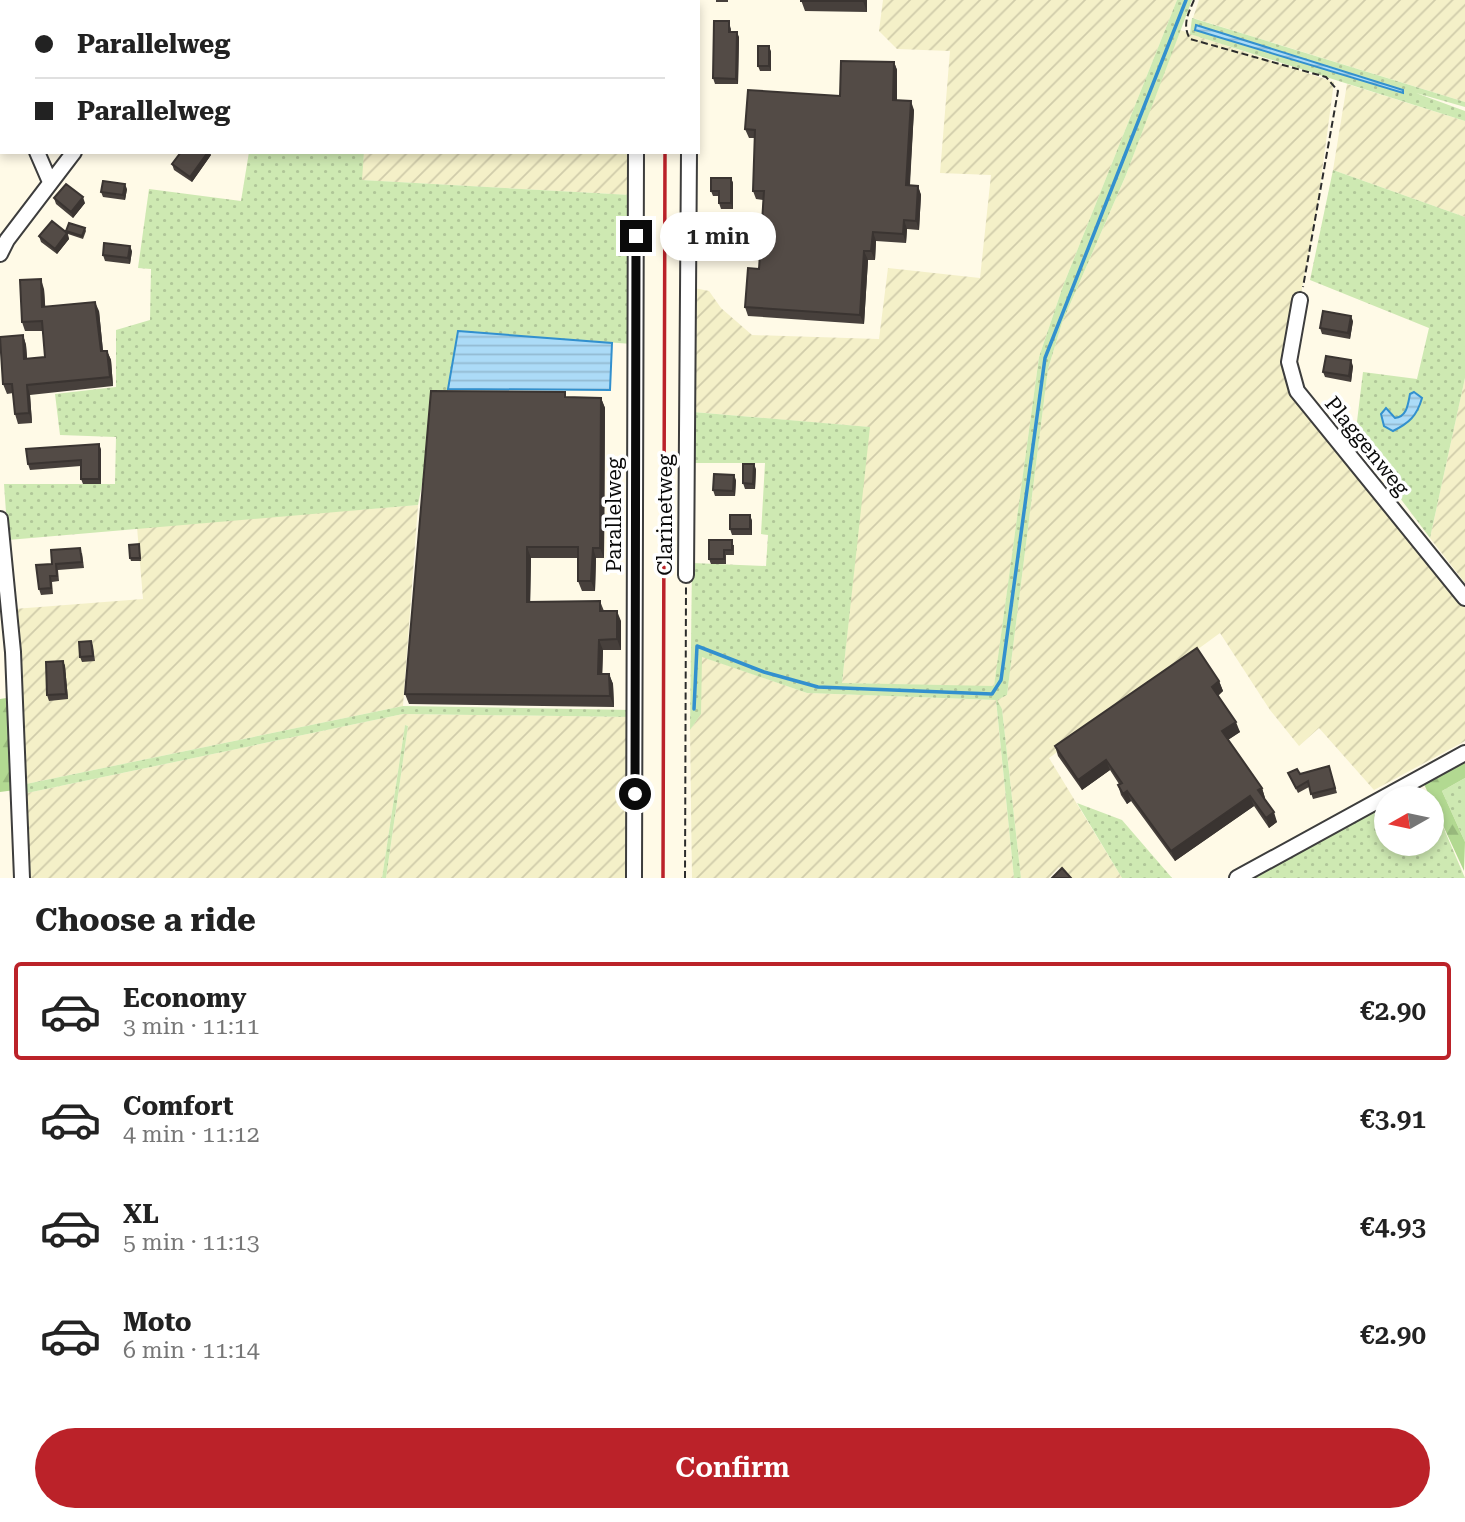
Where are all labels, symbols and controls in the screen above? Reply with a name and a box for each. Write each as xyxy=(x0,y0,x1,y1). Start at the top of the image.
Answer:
text: Parallelweg xyxy=(77,29,230,59)
text: Parallelweg xyxy=(77,96,230,126)
callout: 1 min xyxy=(660,212,776,260)
route end xyxy=(620,220,652,252)
text: 1 min xyxy=(686,223,750,250)
street label: Plaggenweg xyxy=(1320,392,1414,500)
street label: Clarinetweg xyxy=(653,454,677,576)
street label: Parallelweg xyxy=(602,457,626,573)
route start xyxy=(619,778,651,810)
north arrow xyxy=(1374,786,1444,856)
map controls xyxy=(1374,786,1444,856)
text: Choose a ride xyxy=(35,901,256,939)
icon: car xyxy=(39,980,102,1043)
text: Economy xyxy=(123,983,246,1013)
text: €2.90 xyxy=(1360,996,1426,1026)
text: 3 min · 11:11 xyxy=(123,1013,260,1040)
icon: car xyxy=(39,1088,102,1151)
text: Comfort xyxy=(123,1091,233,1121)
text: €3.91 xyxy=(1360,1104,1426,1134)
text: 4 min · 11:12 xyxy=(123,1121,260,1148)
icon: car xyxy=(39,1196,102,1259)
text: XL xyxy=(123,1199,159,1229)
text: €4.93 xyxy=(1360,1212,1426,1242)
text: 5 min · 11:13 xyxy=(123,1229,260,1256)
icon: car xyxy=(39,1304,102,1367)
text: Moto xyxy=(123,1307,192,1337)
text: €2.90 xyxy=(1360,1320,1426,1350)
text: 6 min · 11:14 xyxy=(123,1337,260,1364)
button: Confirm xyxy=(35,1428,1430,1508)

